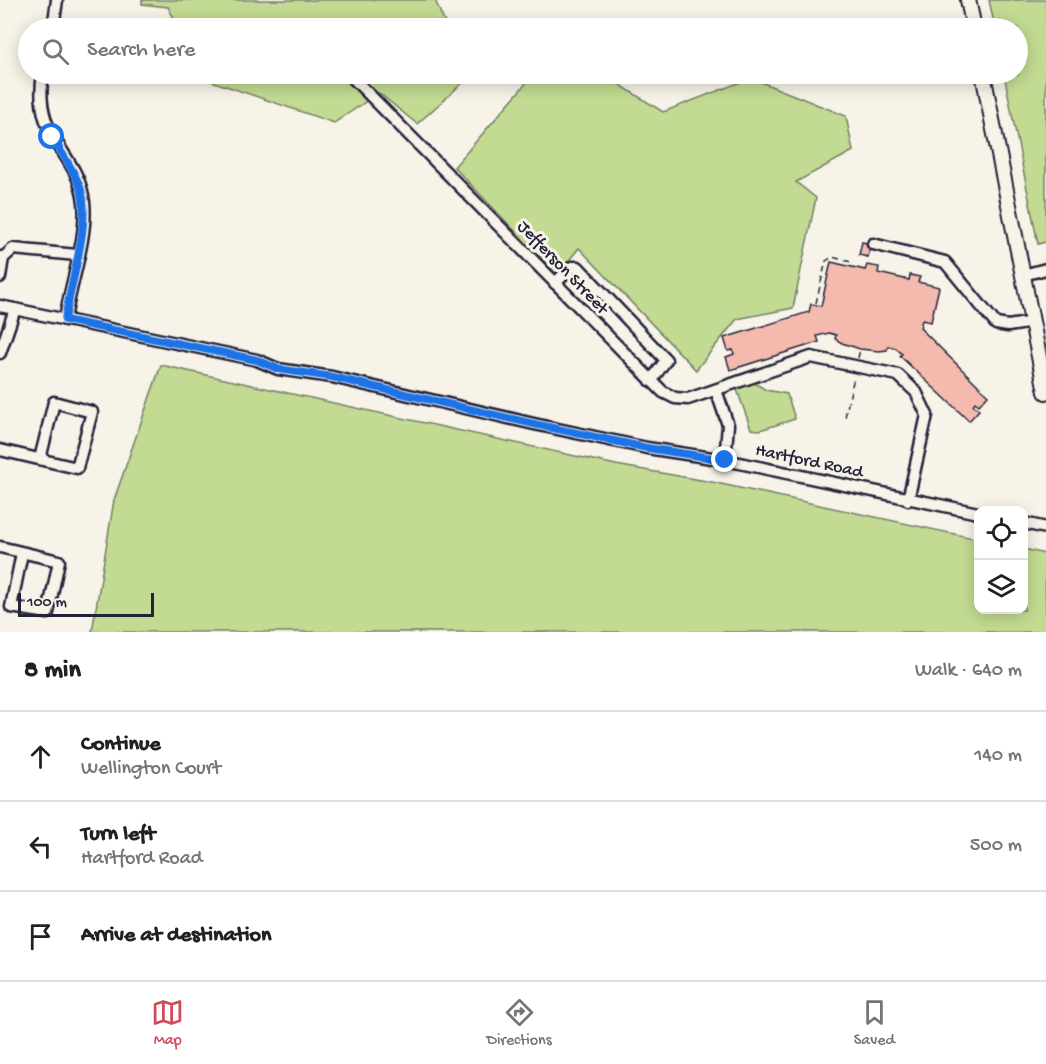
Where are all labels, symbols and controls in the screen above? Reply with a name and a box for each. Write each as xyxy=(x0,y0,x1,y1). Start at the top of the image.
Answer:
search box xyxy=(18,18,1028,84)
icon: search xyxy=(39,35,72,68)
text: Search here xyxy=(87,38,195,64)
route start xyxy=(38,123,64,149)
street label: Jefferson Street xyxy=(512,217,613,320)
street label: Hartford Road xyxy=(753,440,866,484)
route end xyxy=(711,446,737,472)
map controls xyxy=(974,506,1028,614)
button: locate xyxy=(974,506,1028,560)
button: layers xyxy=(974,560,1028,614)
scale bar xyxy=(18,590,154,618)
text: 100 m xyxy=(27,594,67,613)
text: 8 min xyxy=(24,656,81,687)
text: Walk · 640 m xyxy=(915,660,1022,683)
text: Continue xyxy=(81,732,161,758)
icon: ahead xyxy=(24,740,57,773)
text: 140 m xyxy=(974,745,1022,768)
text: Wellington Court xyxy=(81,758,221,781)
text: Turn left xyxy=(81,822,155,848)
icon: left xyxy=(24,830,57,863)
text: 500 m xyxy=(970,835,1022,858)
text: Hartford Road xyxy=(81,848,202,871)
icon: arrive xyxy=(24,920,57,953)
text: Arrive at destination xyxy=(81,923,271,949)
tab: Map xyxy=(151,996,184,1051)
tab: Directions xyxy=(486,996,552,1051)
tab: Saved xyxy=(854,996,895,1051)

